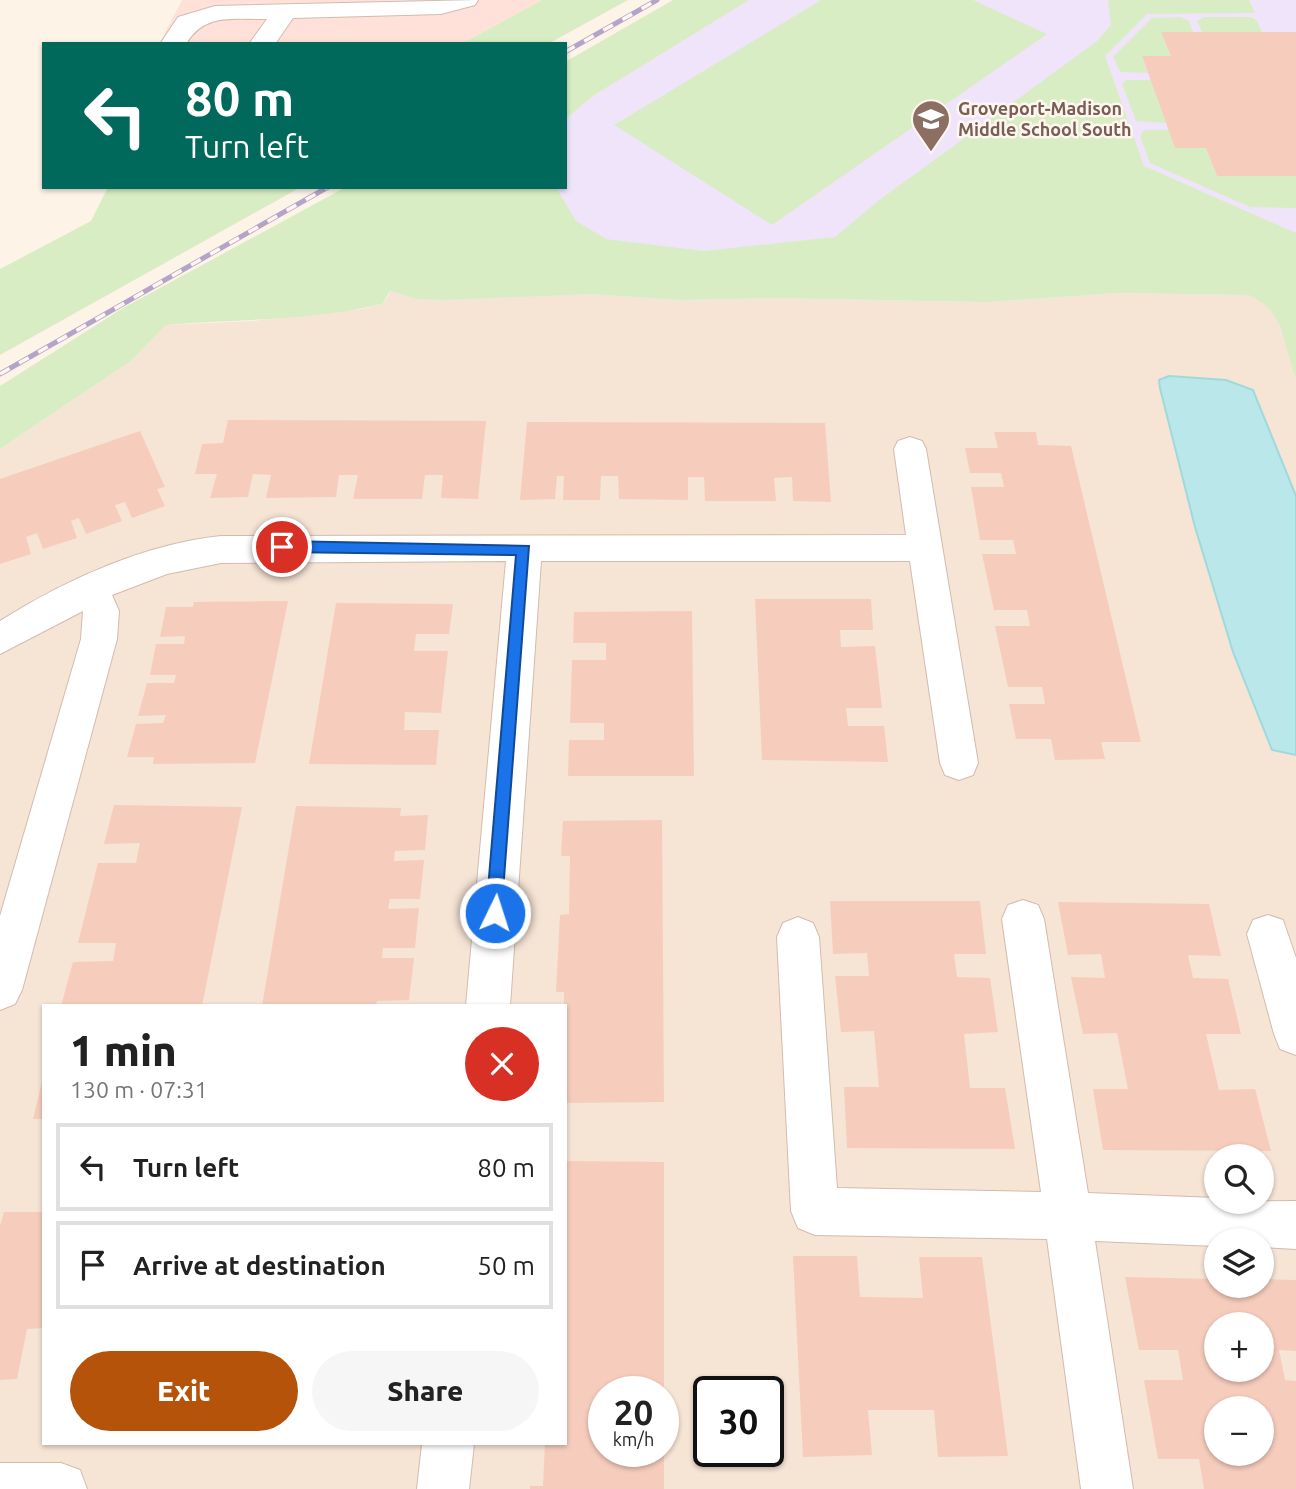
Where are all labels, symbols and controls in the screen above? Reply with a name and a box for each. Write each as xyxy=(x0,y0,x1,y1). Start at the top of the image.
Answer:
icon: left xyxy=(70,70,161,161)
text: 80 m xyxy=(185,70,294,125)
school or university icon: Groveport-Madison Middle School South xyxy=(910,98,952,153)
place label: Groveport-Madison Middle School South xyxy=(958,98,1132,139)
text: Turn left xyxy=(185,128,309,164)
pin xyxy=(252,517,312,577)
icon: arrive xyxy=(263,528,301,566)
position arrow xyxy=(458,876,532,950)
text: 1 min xyxy=(70,1027,177,1074)
button: close xyxy=(465,1027,539,1101)
text: 130 m · 07:31 xyxy=(70,1077,208,1102)
map controls xyxy=(1204,1144,1274,1466)
button: search xyxy=(1204,1144,1274,1214)
icon: left xyxy=(74,1148,112,1186)
text: Turn left xyxy=(133,1153,239,1182)
text: 80 m xyxy=(477,1153,535,1182)
button: layers xyxy=(1204,1228,1274,1298)
icon: arrive xyxy=(74,1246,112,1284)
text: Arrive at destination xyxy=(133,1251,386,1280)
text: 50 m xyxy=(477,1251,535,1280)
button: + xyxy=(1204,1312,1274,1382)
button: Exit xyxy=(70,1351,298,1431)
button: Share xyxy=(312,1351,539,1431)
speed limit sign: 30 xyxy=(693,1376,784,1467)
text: 20 xyxy=(614,1392,653,1432)
button: − xyxy=(1204,1396,1274,1466)
text: km/h xyxy=(613,1429,654,1449)

